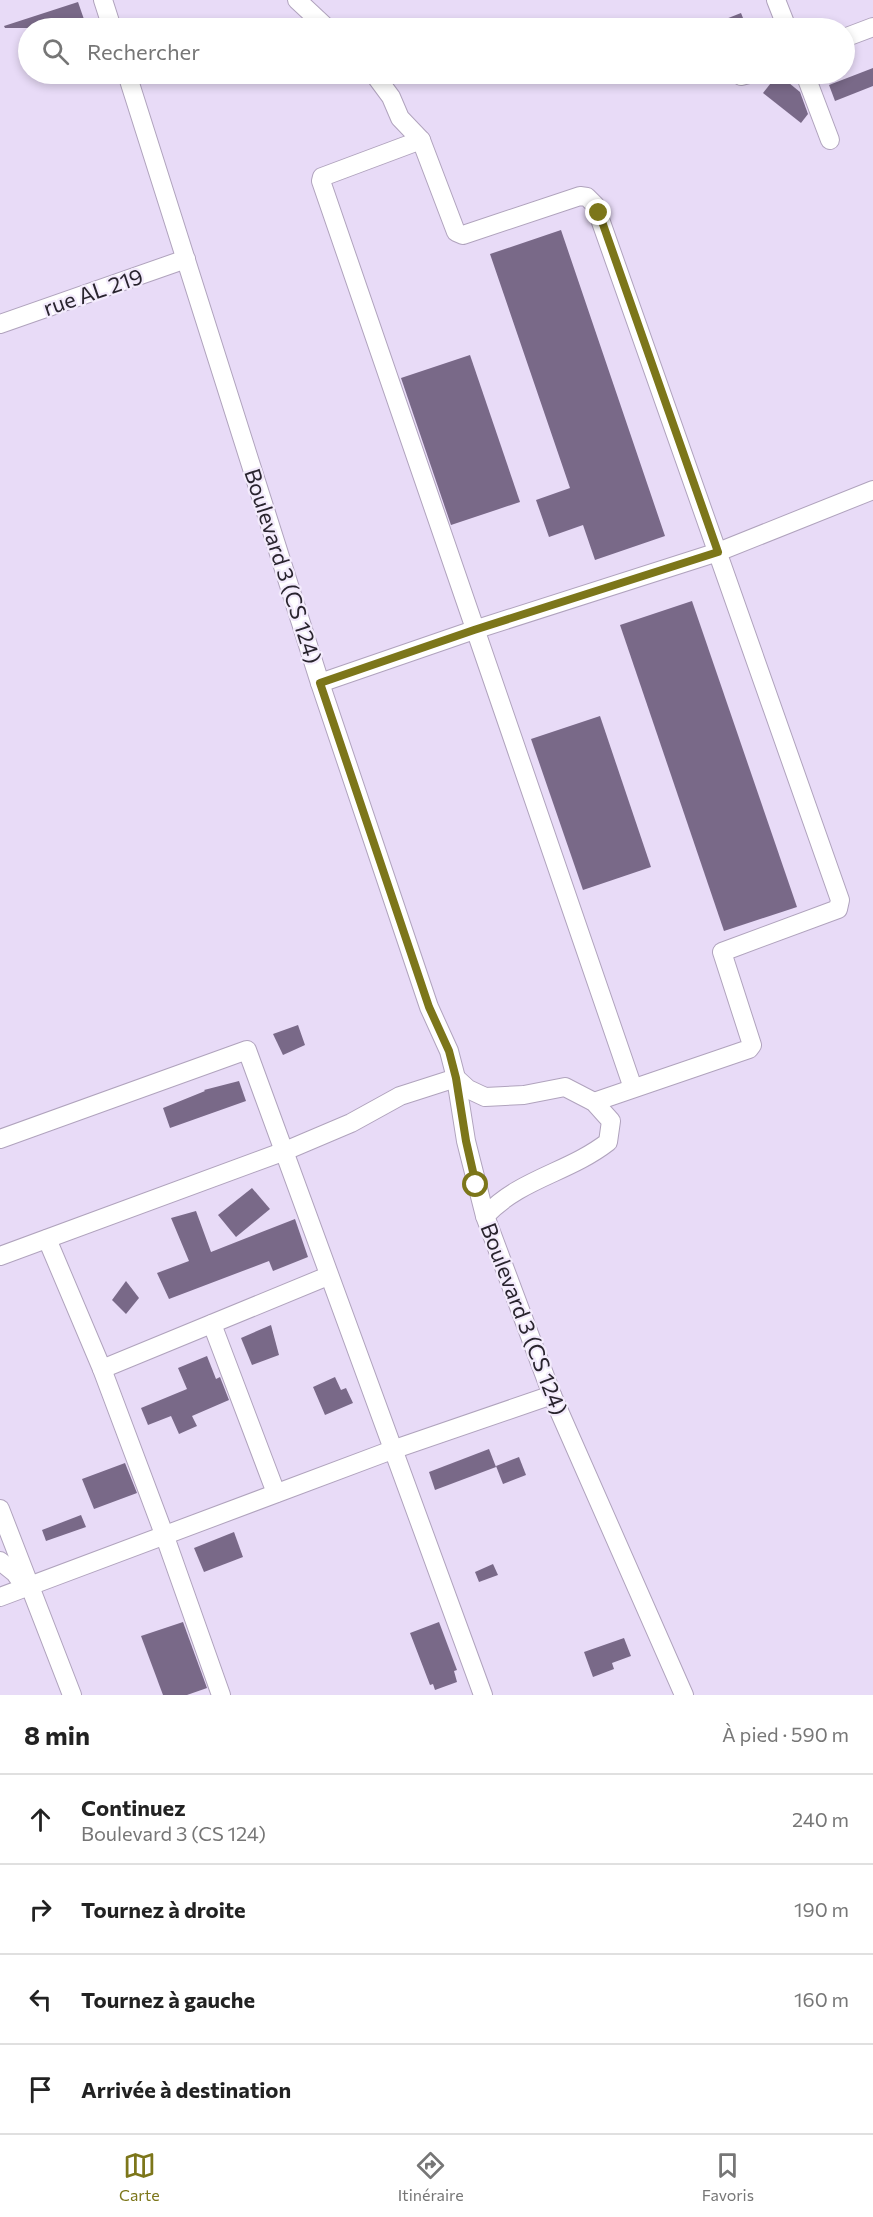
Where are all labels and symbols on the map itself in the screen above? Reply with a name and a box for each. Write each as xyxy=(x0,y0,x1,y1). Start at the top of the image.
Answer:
route end xyxy=(585,199,611,225)
street label: rue AL 219 xyxy=(39,262,146,321)
street label: Boulevard 3 (CS 124) xyxy=(239,465,328,667)
route start xyxy=(462,1171,488,1197)
street label: Boulevard 3 (CS 124) xyxy=(475,1219,574,1419)

